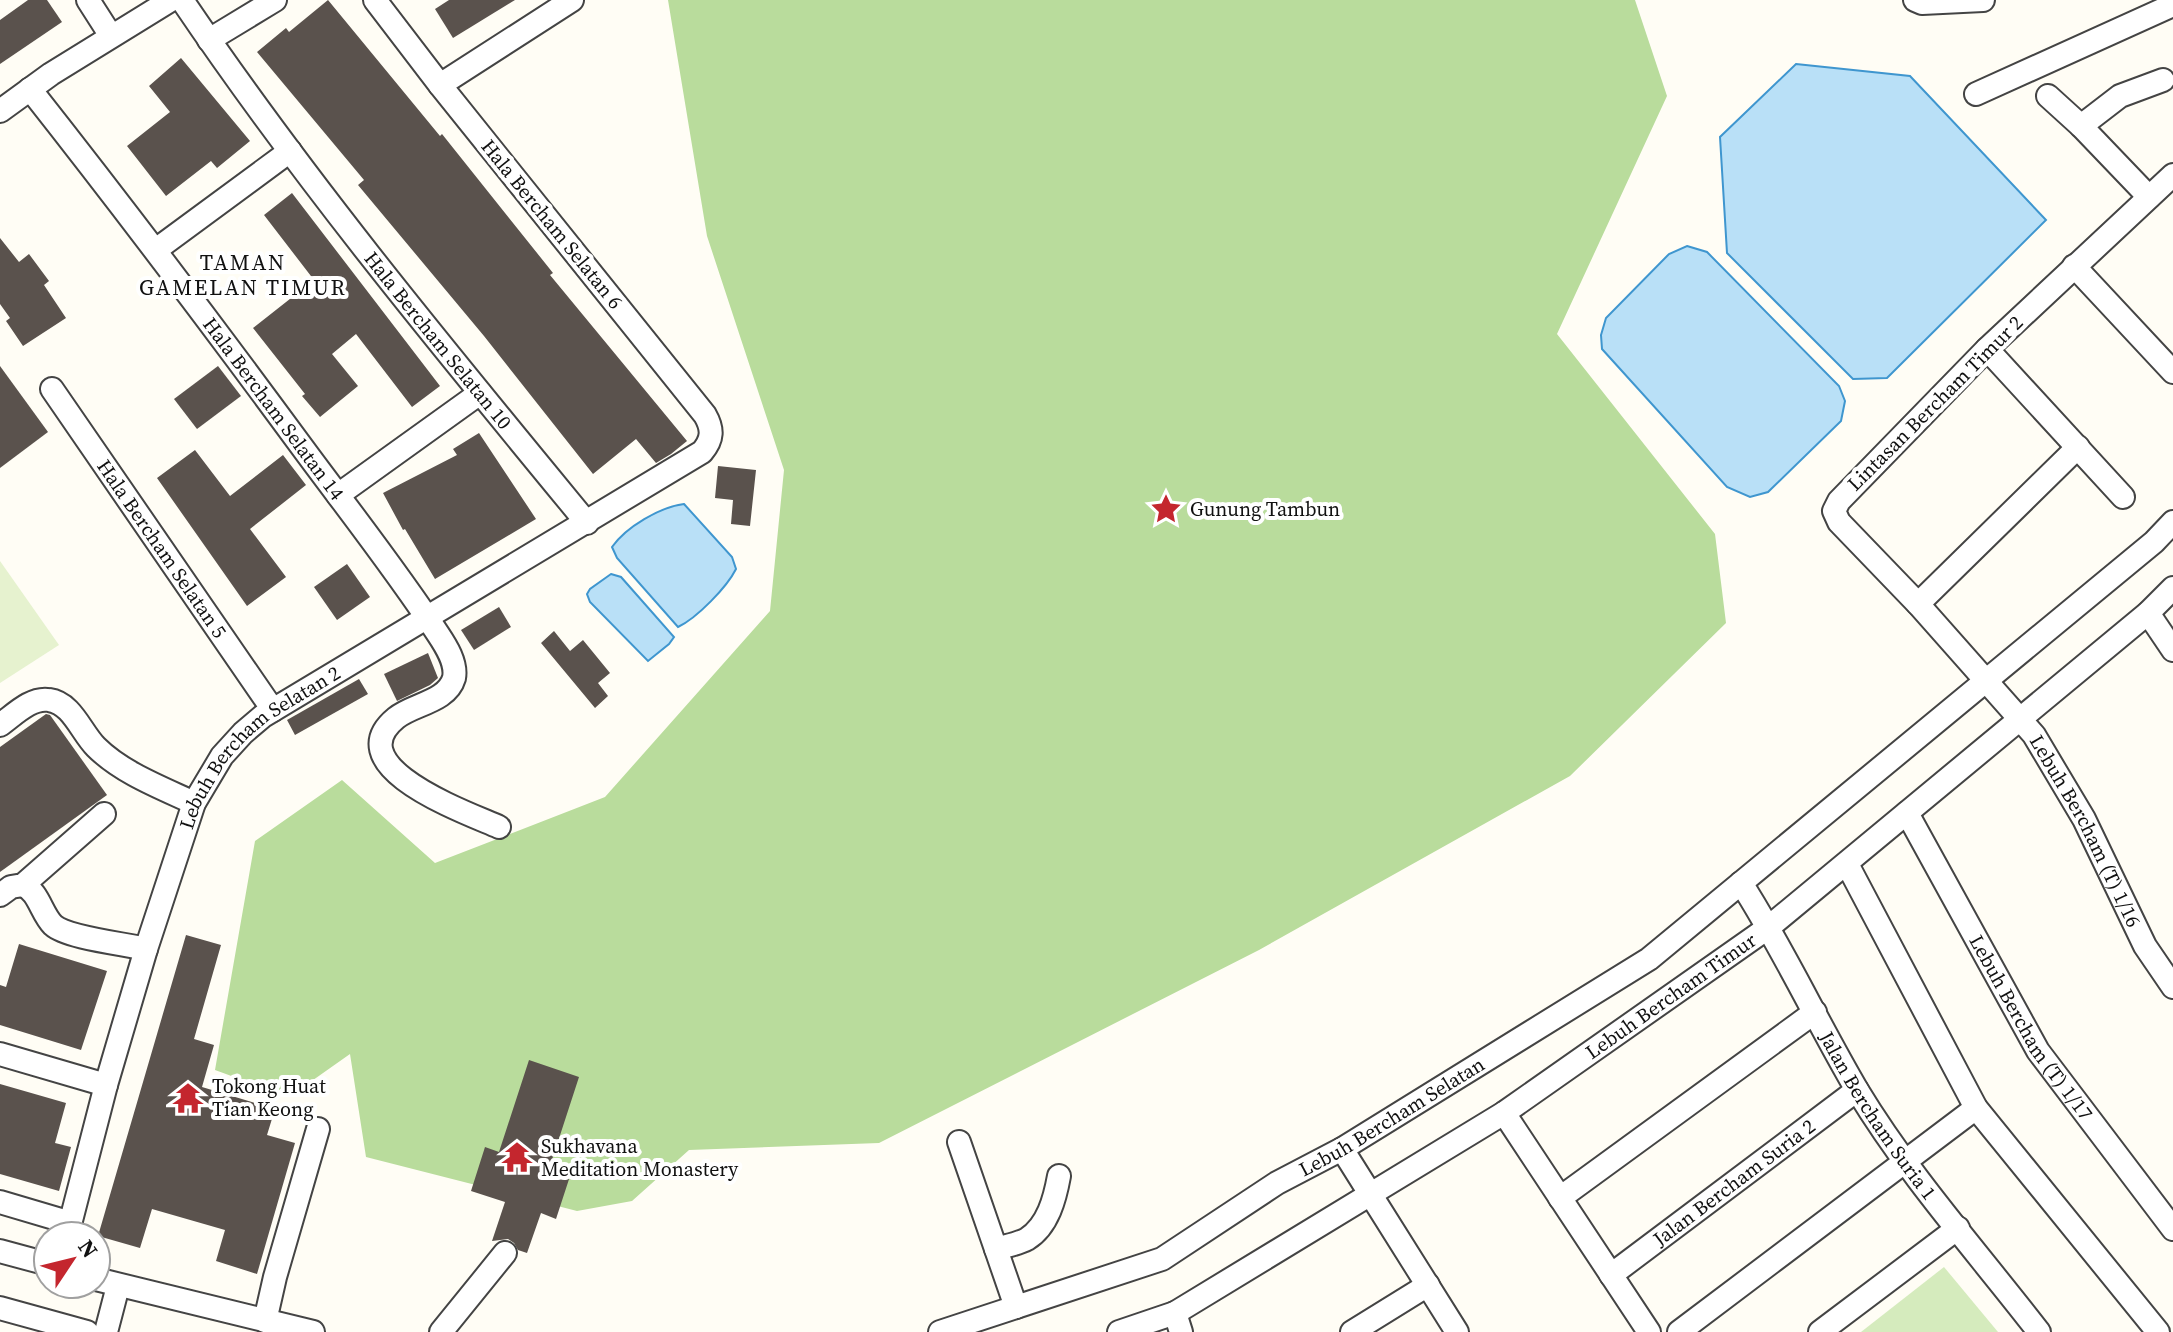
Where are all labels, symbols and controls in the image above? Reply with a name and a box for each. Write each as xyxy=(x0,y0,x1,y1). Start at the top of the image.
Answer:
street label: Hala Bercham Selatan 6 xyxy=(475,133,629,315)
street label: Hala Bercham Selatan 10 xyxy=(358,245,518,435)
district label: TAMAN GAMELAN TIMUR xyxy=(139,247,347,302)
street label: Lintasan Bercham Timur 2 xyxy=(1841,309,2029,497)
street label: Hala Bercham Selatan 14 xyxy=(196,312,351,506)
street label: Hala Bercham Selatan 5 xyxy=(91,454,233,644)
place icon: Gunung Tambun xyxy=(1149,492,1183,526)
place label: Gunung Tambun xyxy=(1190,495,1340,523)
street label: Lebuh Bercham Selatan 2 xyxy=(172,659,345,833)
street label: Lebuh Bercham (T) 1/16 xyxy=(2023,730,2148,932)
street label: Lebuh Bercham Timur xyxy=(1580,926,1762,1066)
street label: Lebuh Bercham (T) 1/17 xyxy=(1963,930,2100,1126)
street label: Jalan Bercham Suria 1 xyxy=(1812,1025,1943,1206)
street label: Lebuh Bercham Selatan xyxy=(1294,1050,1490,1183)
place label: Tokong Huat Tian Keong xyxy=(212,1072,326,1123)
temple icon: Tokong Huat Tian Keong xyxy=(171,1081,205,1115)
street label: Jalan Bercham Suria 2 xyxy=(1646,1112,1821,1253)
place label: Sukhavana Meditation Monastery xyxy=(541,1132,739,1183)
temple icon: Sukhavana Meditation Monastery xyxy=(500,1140,534,1174)
north arrow xyxy=(32,1220,112,1300)
text: N xyxy=(71,1233,105,1264)

